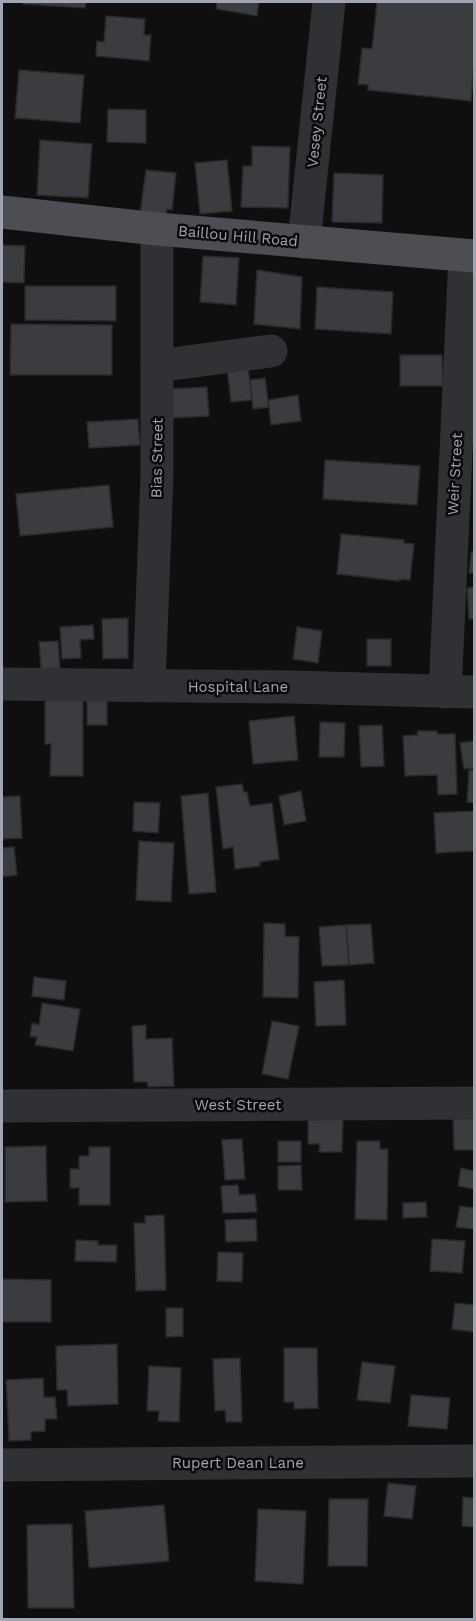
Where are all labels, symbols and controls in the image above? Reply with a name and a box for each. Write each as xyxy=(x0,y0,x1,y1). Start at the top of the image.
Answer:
street label: Vesey Street xyxy=(303,75,331,168)
street label: Baillou Hill Road xyxy=(177,222,299,250)
street label: Bias Street xyxy=(147,417,167,498)
street label: Weir Street xyxy=(444,432,466,516)
street label: Hospital Lane xyxy=(188,678,288,696)
street label: West Street xyxy=(194,1096,282,1114)
street label: Rupert Dean Lane xyxy=(172,1454,304,1472)

